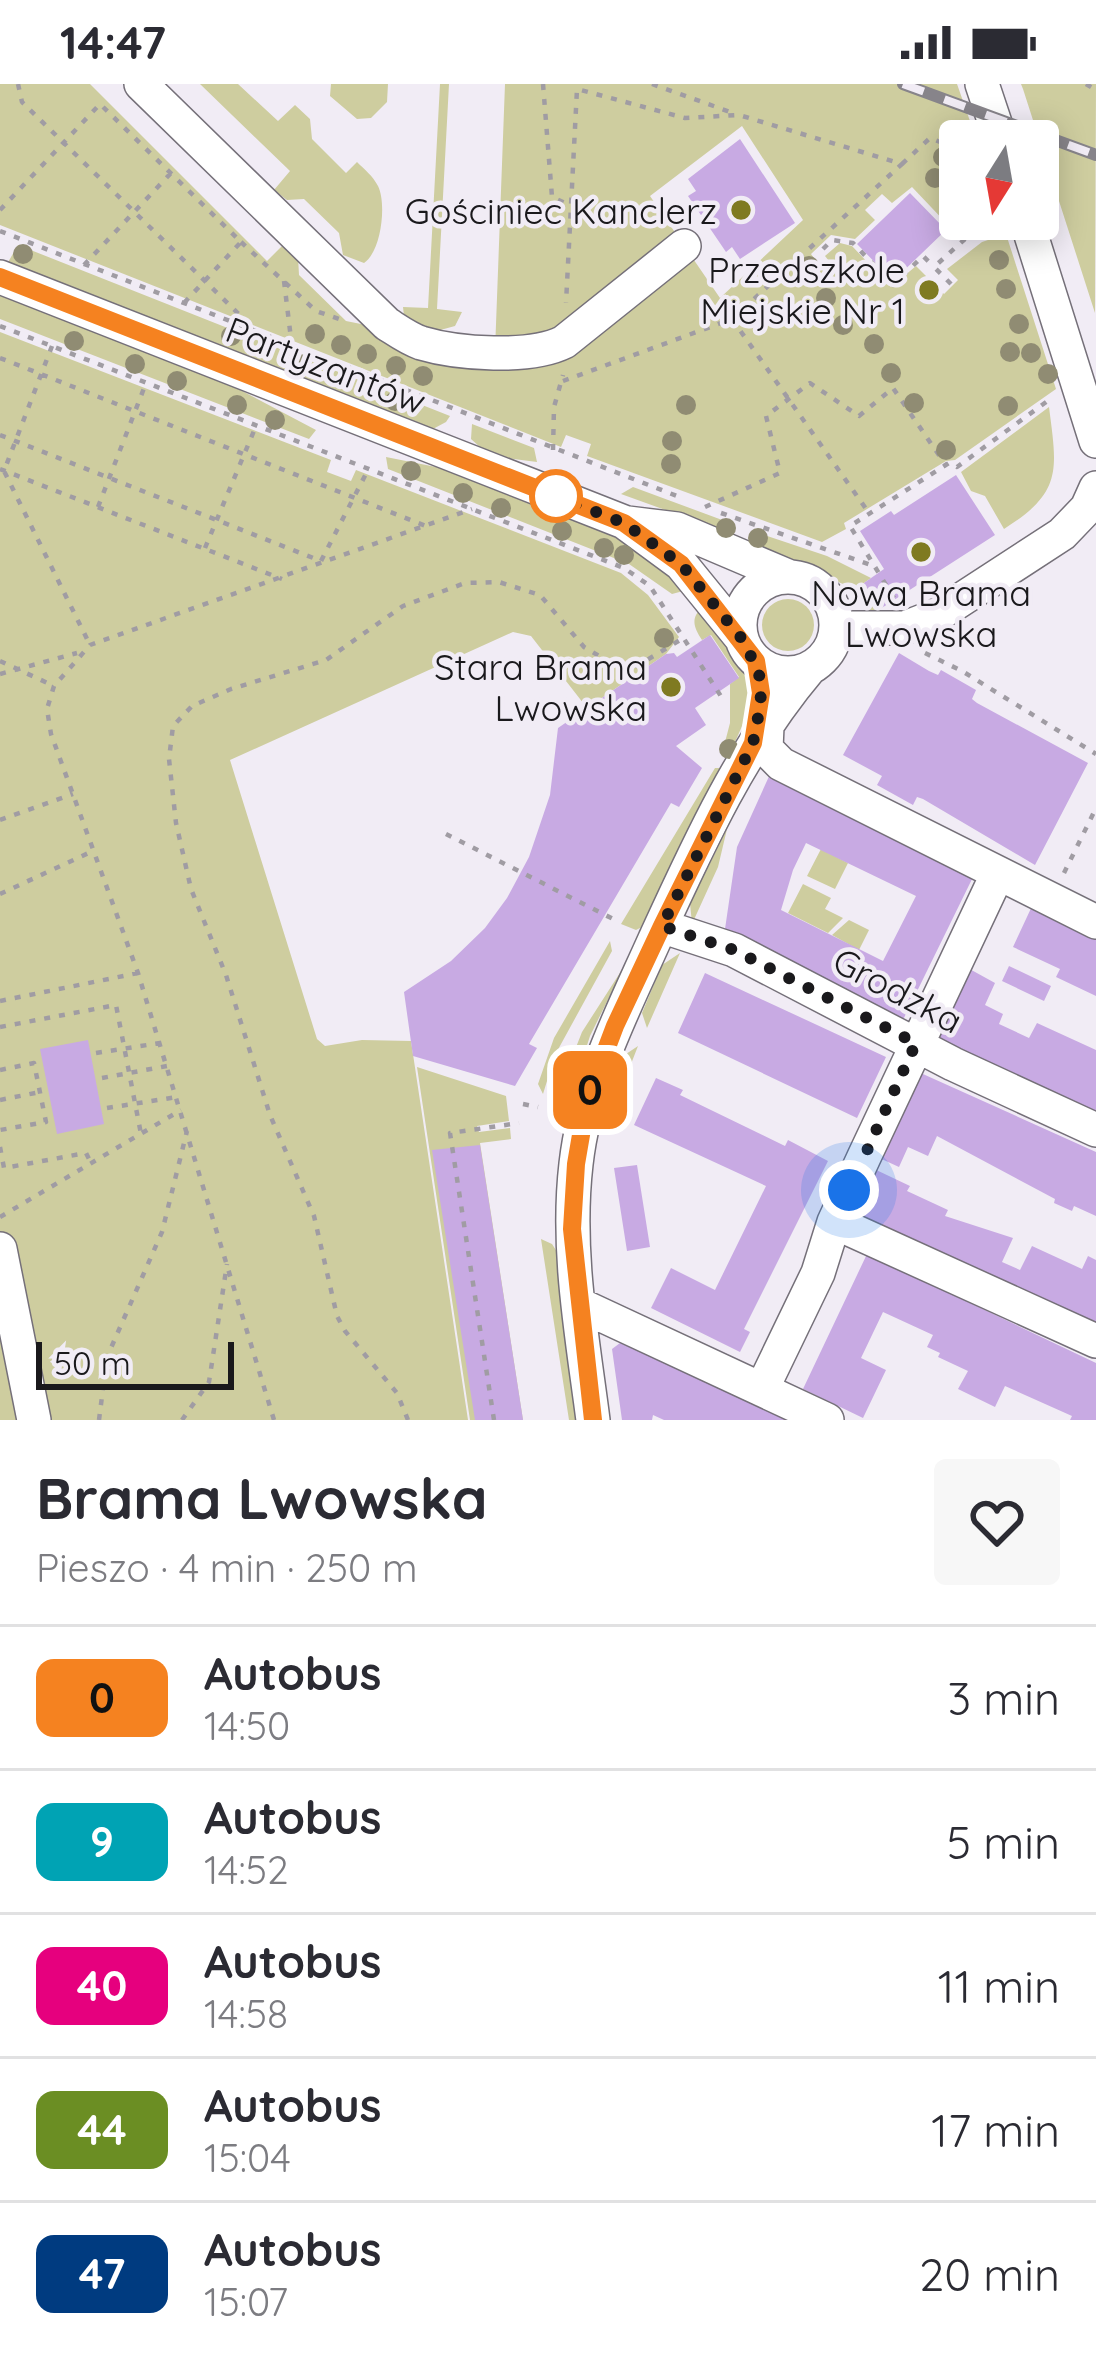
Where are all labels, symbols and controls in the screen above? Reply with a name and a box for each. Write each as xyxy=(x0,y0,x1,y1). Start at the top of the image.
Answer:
text: 14:47 xyxy=(60,14,166,70)
north arrow xyxy=(939,120,1059,240)
map controls xyxy=(939,120,1059,240)
place label: Gościniec Kanclerz xyxy=(405,188,717,233)
marker: Gościniec Kanclerz xyxy=(728,197,754,223)
place label: Przedszkole Miejskie Nr 1 xyxy=(700,247,905,333)
marker: Przedszkole Miejskie Nr 1 xyxy=(916,277,942,303)
street label: Partyzantów xyxy=(220,306,432,424)
unlabelled marker xyxy=(531,471,581,521)
marker: Nowa Brama Lwowska xyxy=(908,539,934,565)
place label: Nowa Brama Lwowska xyxy=(811,570,1031,656)
place label: Stara Brama Lwowska xyxy=(434,644,647,730)
marker: Stara Brama Lwowska xyxy=(658,674,684,700)
street label: Grodzka xyxy=(826,937,970,1043)
line badge: 0 xyxy=(551,1051,629,1129)
text: 0 xyxy=(577,1063,603,1116)
your location xyxy=(819,1160,879,1220)
scale bar xyxy=(36,1336,234,1389)
text: 50 m xyxy=(54,1342,131,1383)
button: heart xyxy=(934,1459,1060,1585)
text: Brama Lwowska xyxy=(36,1462,488,1533)
text: Pieszo · 4 min · 250 m xyxy=(36,1543,418,1592)
text: Autobus xyxy=(204,1645,381,1701)
text: 3 min xyxy=(947,1670,1060,1726)
text: 0 xyxy=(89,1671,115,1724)
text: 14:50 xyxy=(204,1701,290,1750)
text: Autobus xyxy=(204,1789,381,1845)
text: 5 min xyxy=(947,1814,1060,1870)
text: 9 xyxy=(90,1815,114,1868)
text: 14:52 xyxy=(204,1845,289,1894)
text: Autobus xyxy=(204,1933,381,1989)
text: 11 min xyxy=(938,1958,1060,2014)
text: 40 xyxy=(77,1959,127,2012)
text: 14:58 xyxy=(204,1989,288,2038)
text: Autobus xyxy=(204,2077,381,2133)
text: 17 min xyxy=(931,2102,1060,2158)
text: 44 xyxy=(77,2103,127,2156)
text: 15:04 xyxy=(204,2133,291,2182)
text: Autobus xyxy=(204,2221,381,2277)
text: 20 min xyxy=(919,2246,1060,2302)
text: 47 xyxy=(79,2247,125,2300)
text: 15:07 xyxy=(204,2277,288,2326)

